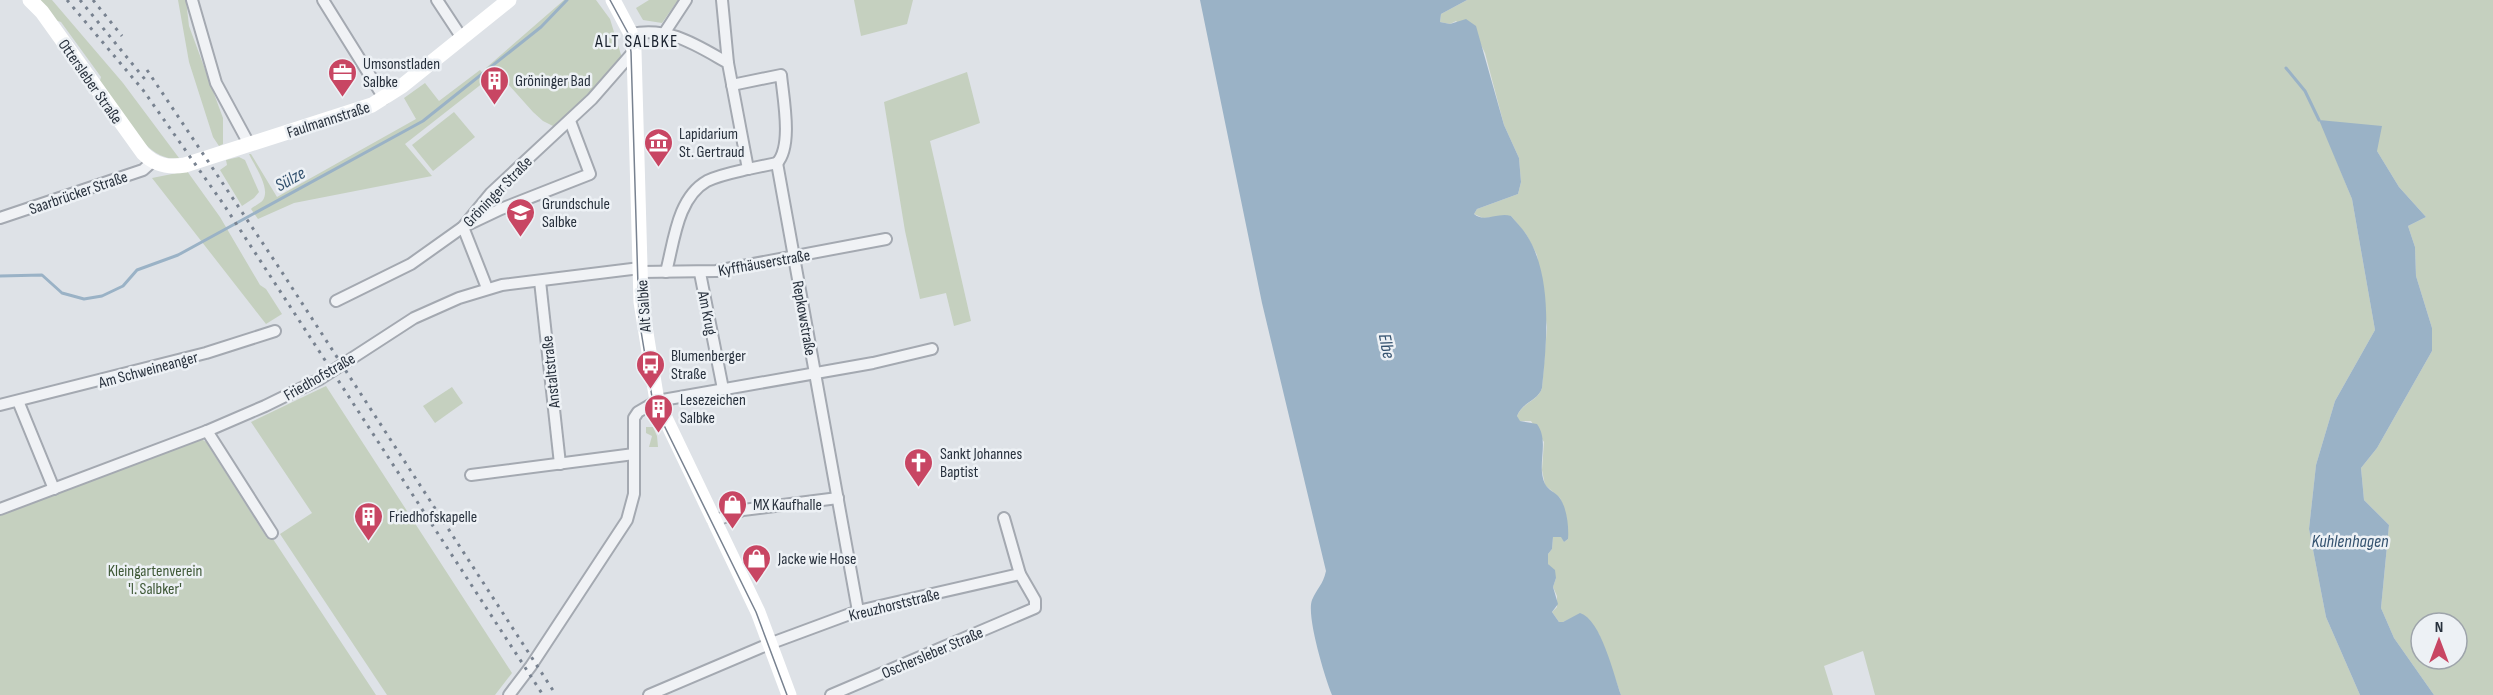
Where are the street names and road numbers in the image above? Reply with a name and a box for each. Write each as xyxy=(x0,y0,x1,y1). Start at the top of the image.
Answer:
street label: Ottersleber Straße xyxy=(54,36,126,128)
street label: Faulmannstraße xyxy=(285,98,372,143)
street label: Gröninger Straße xyxy=(460,153,536,231)
street label: Saarbrücker Straße xyxy=(27,168,130,219)
street label: Kyffhäuserstraße xyxy=(717,246,812,281)
street label: Alt Salbke xyxy=(633,279,656,334)
street label: Repkowstraße xyxy=(788,279,819,357)
street label: Am Krug xyxy=(693,289,720,337)
street label: Anstaltstraße xyxy=(538,335,565,410)
street label: Am Schweineanger xyxy=(96,348,201,393)
street label: Friedhofstraße xyxy=(281,349,359,405)
street label: Kreuzhorststraße xyxy=(847,585,942,626)
street label: Oschersleber Straße xyxy=(879,623,986,683)

